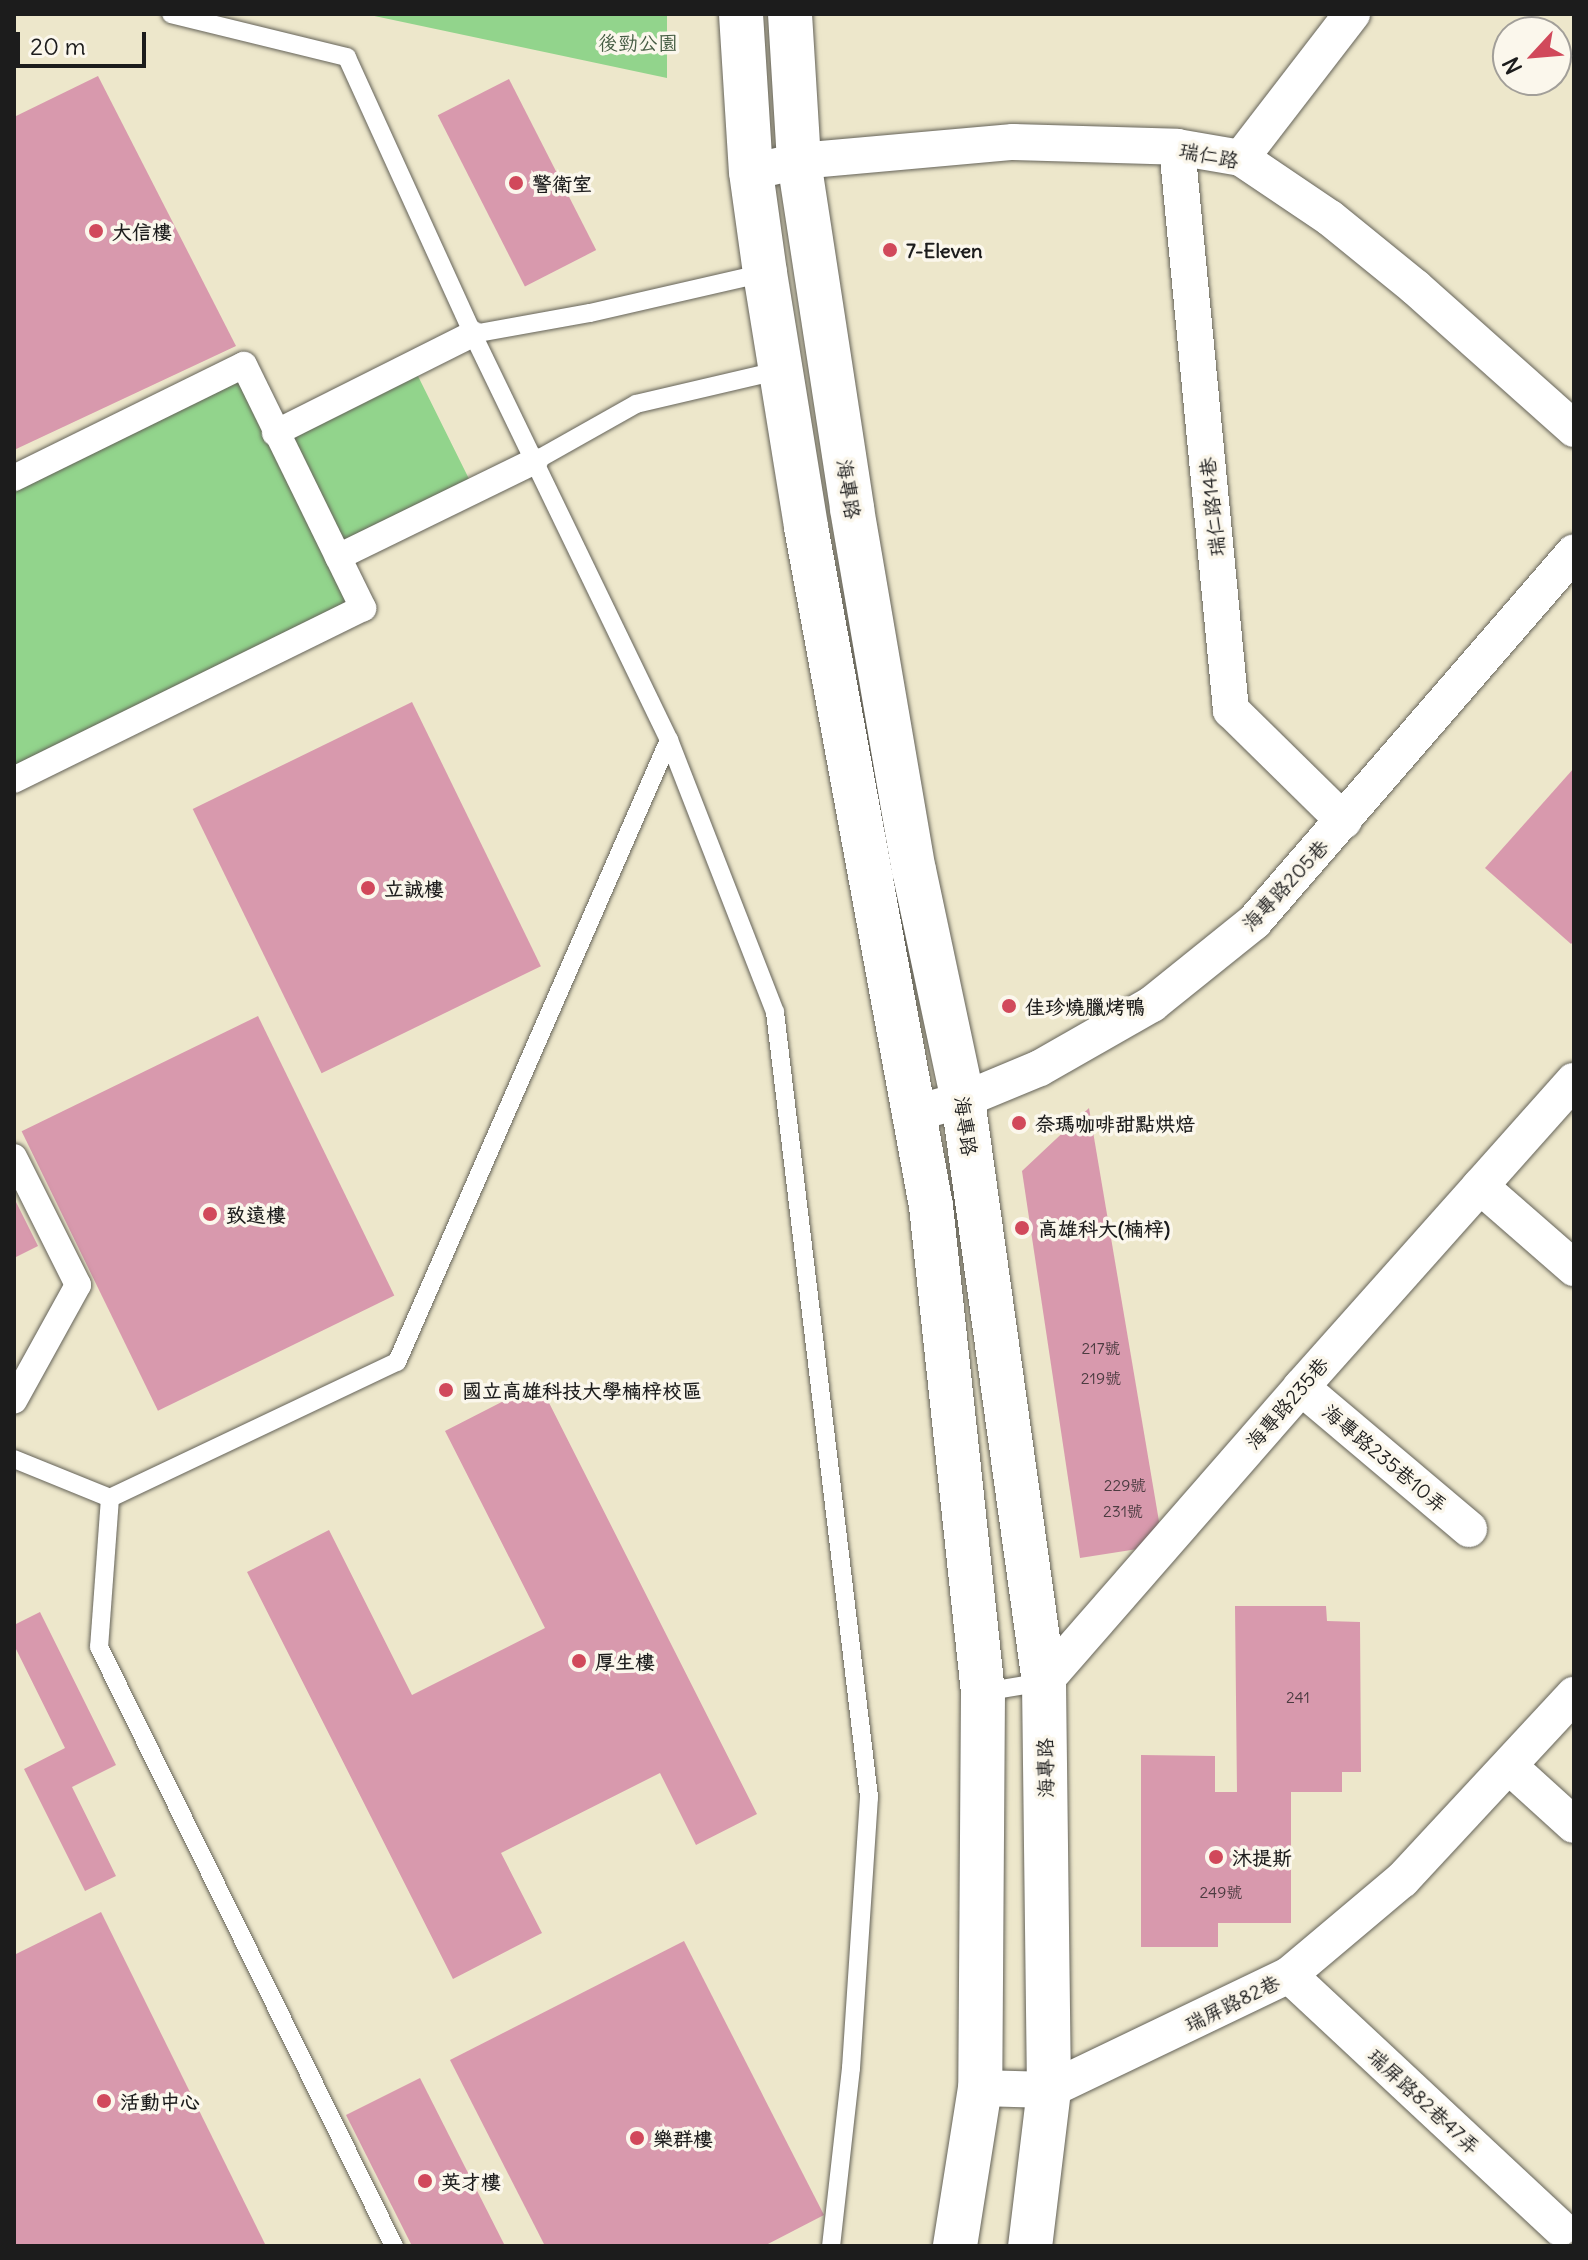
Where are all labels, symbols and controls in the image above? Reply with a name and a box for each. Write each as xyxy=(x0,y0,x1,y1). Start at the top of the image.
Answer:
scale bar xyxy=(20,16,150,66)
north arrow xyxy=(1492,16,1572,96)
park label: 後勁公園 xyxy=(598,30,678,54)
text: 20 m xyxy=(30,31,86,61)
text: N xyxy=(1496,53,1528,79)
street label: 瑞仁路 xyxy=(1177,137,1241,173)
place label: 警衛室 xyxy=(532,171,592,195)
marker: 警衛室 xyxy=(507,174,525,192)
place label: 大信樓 xyxy=(112,219,172,243)
marker: 大信樓 xyxy=(87,222,105,240)
place label: 7-Eleven xyxy=(906,238,983,262)
marker: 7-Eleven xyxy=(881,241,899,259)
street label: 瑞仁路14巷 xyxy=(1195,456,1229,558)
street label: 海專路 xyxy=(832,457,866,521)
street label: 海專路205巷 xyxy=(1237,835,1333,935)
place label: 立誠樓 xyxy=(384,876,444,900)
marker: 立誠樓 xyxy=(359,879,377,897)
place label: 佳珍燒臘烤鴨 xyxy=(1025,994,1145,1018)
marker: 佳珍燒臘烤鴨 xyxy=(1000,997,1018,1015)
street label: 海專路 xyxy=(950,1095,982,1157)
place label: 奈瑪咖啡甜點烘焙 xyxy=(1035,1111,1195,1135)
marker: 奈瑪咖啡甜點烘焙 xyxy=(1010,1114,1028,1132)
place label: 致遠樓 xyxy=(226,1202,286,1226)
marker: 致遠樓 xyxy=(201,1205,219,1223)
place label: 高雄科大(楠梓) xyxy=(1038,1216,1170,1240)
marker: 高雄科大(楠梓) xyxy=(1013,1219,1031,1237)
house number: 217號 xyxy=(1082,1338,1120,1358)
street label: 海專路235巷 xyxy=(1241,1352,1333,1454)
house number: 219號 xyxy=(1081,1368,1121,1388)
place label: 國立高雄科技大學楠梓校區 xyxy=(462,1378,702,1402)
marker: 國立高雄科技大學楠梓校區 xyxy=(437,1381,455,1399)
street label: 海專路235巷10弄 xyxy=(1318,1399,1452,1517)
house number: 229號 xyxy=(1104,1475,1146,1495)
house number: 231號 xyxy=(1103,1501,1143,1521)
place label: 厚生樓 xyxy=(595,1649,655,1673)
marker: 厚生樓 xyxy=(570,1652,588,1670)
house number: 241 xyxy=(1286,1687,1310,1707)
street label: 海專路 xyxy=(1032,1738,1058,1798)
place label: 沐提斯 xyxy=(1232,1845,1292,1869)
marker: 沐提斯 xyxy=(1207,1848,1225,1866)
house number: 249號 xyxy=(1200,1882,1242,1902)
street label: 瑞屏路82巷 xyxy=(1181,1970,1283,2036)
street label: 瑞屏路82巷47弄 xyxy=(1363,2043,1485,2159)
place label: 活動中心 xyxy=(120,2089,200,2113)
marker: 活動中心 xyxy=(95,2092,113,2110)
place label: 樂群樓 xyxy=(653,2126,713,2150)
marker: 樂群樓 xyxy=(628,2129,646,2147)
place label: 英才樓 xyxy=(441,2169,501,2193)
marker: 英才樓 xyxy=(416,2172,434,2190)

